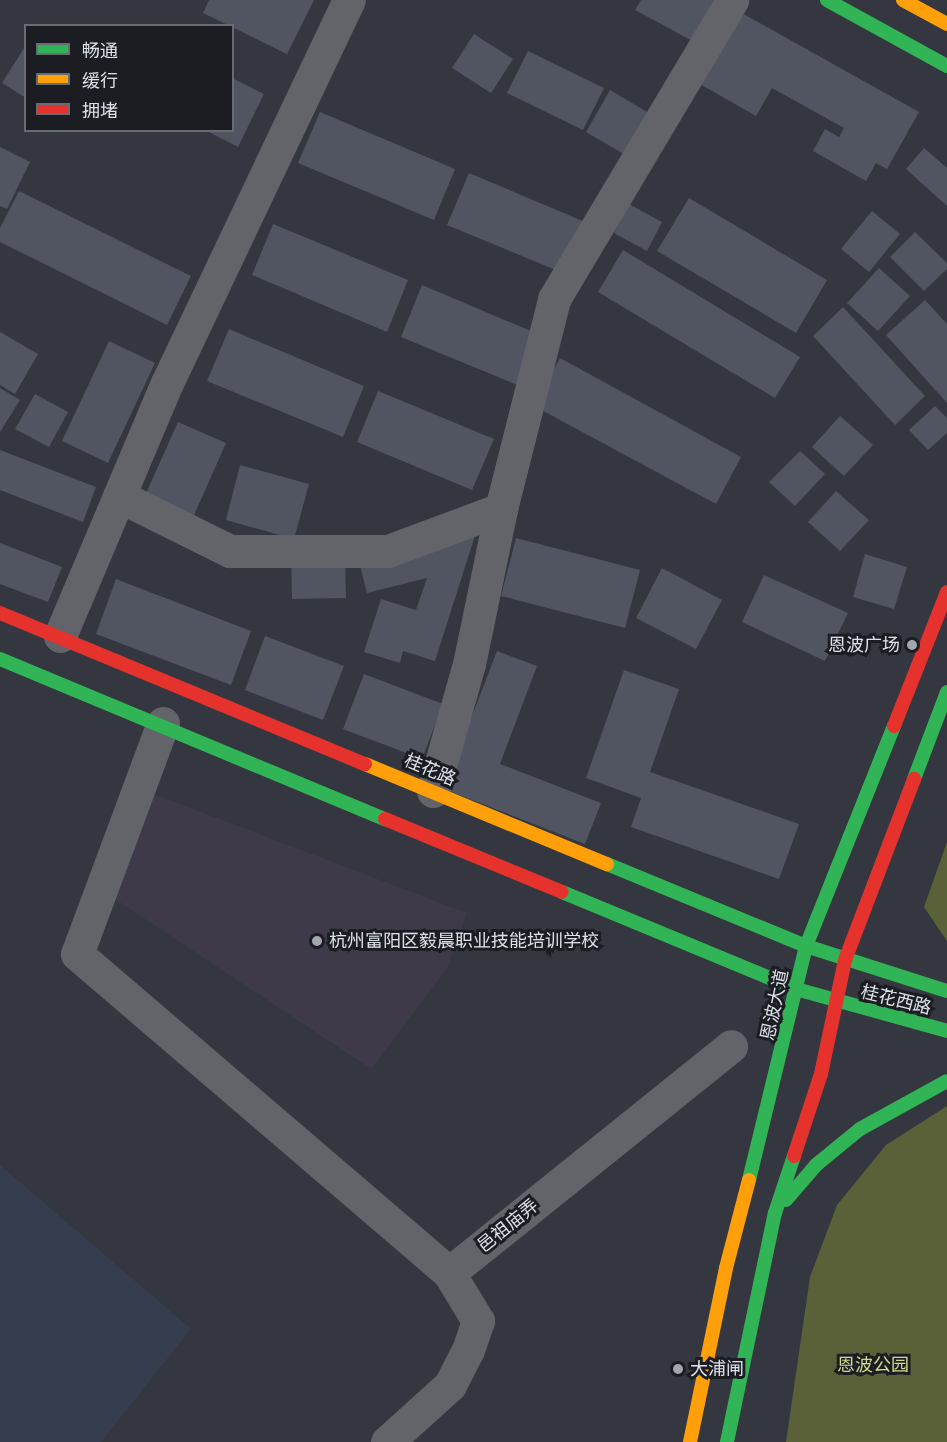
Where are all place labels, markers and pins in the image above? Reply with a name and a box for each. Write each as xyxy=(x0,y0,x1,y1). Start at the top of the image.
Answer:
place label: 恩波广场 xyxy=(828,634,900,656)
marker: 恩波广场 xyxy=(905,638,919,652)
place label: 杭州富阳区毅晨职业技能培训学校 xyxy=(329,930,599,952)
marker: 杭州富阳区毅晨职业技能培训学校 xyxy=(310,934,324,948)
place label: 大浦闸 xyxy=(690,1358,744,1380)
marker: 大浦闸 xyxy=(671,1362,685,1376)

